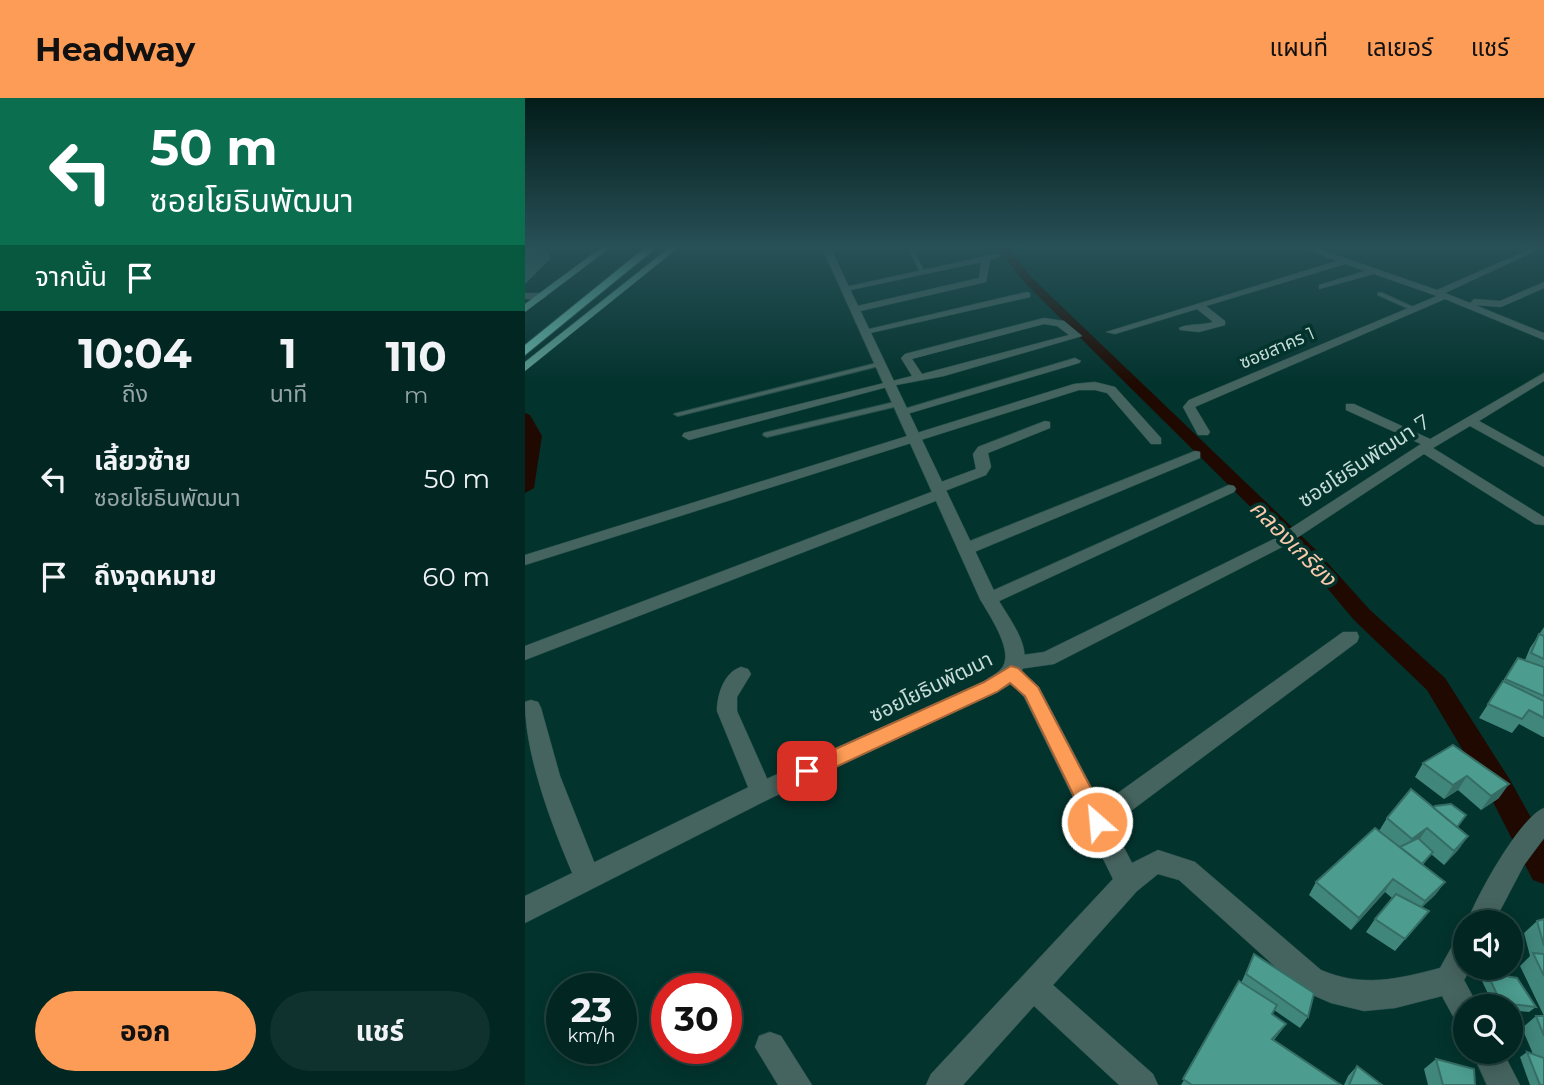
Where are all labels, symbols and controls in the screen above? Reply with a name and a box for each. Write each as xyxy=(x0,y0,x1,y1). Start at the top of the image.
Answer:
text: Headway xyxy=(35,29,195,69)
text: แผนที่ xyxy=(1270,33,1328,62)
text: เลเยอร์ xyxy=(1366,33,1433,62)
text: แชร์ xyxy=(1471,33,1509,62)
text: 50 m xyxy=(150,118,278,177)
icon: left xyxy=(35,126,126,217)
text: ซอยโยธินพัฒนา xyxy=(150,181,354,220)
icon: arrive xyxy=(121,259,159,297)
text: จากนั้น xyxy=(35,261,107,293)
street label: ซอยสาคร 1 xyxy=(1236,322,1318,374)
text: 10:04 xyxy=(78,327,192,379)
text: 1 xyxy=(280,327,297,379)
text: 110 xyxy=(385,330,447,382)
text: ถึง xyxy=(122,380,148,408)
text: นาที xyxy=(270,380,307,408)
text: m xyxy=(404,381,428,409)
street label: ซอยโยธินพัฒนา 7 xyxy=(1293,409,1434,512)
text: เลี้ยวซ้าย xyxy=(94,445,191,477)
icon: left xyxy=(35,460,73,498)
text: 50 m xyxy=(424,463,490,495)
text: ซอยโยธินพัฒนา xyxy=(94,484,241,512)
water label: คลองเกรียง xyxy=(1244,494,1343,593)
icon: arrive xyxy=(35,558,73,596)
text: ถึงจุดหมาย xyxy=(94,560,217,592)
text: 60 m xyxy=(423,561,490,593)
street label: ซอยโยธินพัฒนา xyxy=(865,646,996,727)
pin xyxy=(777,741,837,801)
icon: arrive xyxy=(788,752,826,790)
position arrow xyxy=(1060,785,1134,859)
map controls xyxy=(1453,910,1523,1064)
button: sound xyxy=(1453,910,1523,980)
speed limit sign: 30 xyxy=(651,973,742,1064)
text: 23 xyxy=(571,988,612,1031)
button: ออก xyxy=(35,991,256,1071)
button: แชร์ xyxy=(270,991,490,1071)
button: search xyxy=(1453,994,1523,1064)
text: km/h xyxy=(567,1025,616,1047)

